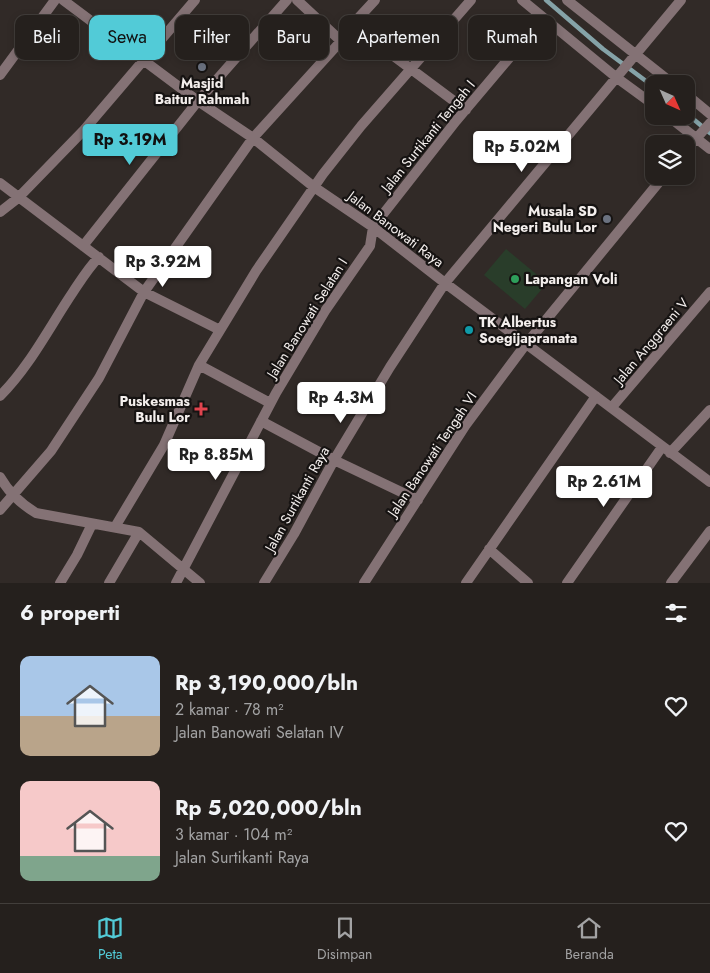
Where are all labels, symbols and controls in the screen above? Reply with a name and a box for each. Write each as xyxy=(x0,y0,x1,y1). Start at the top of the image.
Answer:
chip: Beli xyxy=(15,15,79,60)
chip: Sewa xyxy=(89,15,165,60)
chip: Filter xyxy=(175,15,249,60)
chip: Baru xyxy=(259,15,329,60)
chip: Apartemen xyxy=(339,15,458,60)
chip: Rumah xyxy=(468,15,556,60)
marker: Masjid Baitur Rahmah xyxy=(196,61,208,73)
place label: Masjid Baitur Rahmah xyxy=(155,73,249,109)
north arrow xyxy=(645,75,695,125)
map controls xyxy=(645,75,695,185)
street label: Jalan Surtikanti Tengah I xyxy=(375,76,480,198)
pin: Rp 3.19M xyxy=(78,124,182,166)
text: Rp 3.19M xyxy=(94,128,166,151)
pin: Rp 5.02M xyxy=(470,130,574,173)
text: Rp 5.02M xyxy=(484,135,560,158)
button: layers xyxy=(645,135,695,185)
street label: Jalan Banowati Raya xyxy=(342,185,448,272)
place label: Musala SD Negeri Bulu Lor xyxy=(493,201,597,237)
marker: Musala SD Negeri Bulu Lor xyxy=(601,213,613,225)
pin: Rp 3.92M xyxy=(111,246,215,288)
text: Rp 3.92M xyxy=(125,250,201,273)
street label: Jalan Banowati Selatan I xyxy=(261,254,352,384)
place label: Lapangan Voli xyxy=(525,269,618,289)
marker: Lapangan Voli xyxy=(509,273,521,285)
street label: Jalan Anggraeni V xyxy=(608,293,694,390)
place label: TK Albertus Soegijapranata xyxy=(479,312,577,348)
marker: TK Albertus Soegijapranata xyxy=(463,324,475,336)
pin: Rp 4.3M xyxy=(295,382,387,424)
text: Rp 4.3M xyxy=(308,386,374,409)
street label: Jalan Banowati Tengah VI xyxy=(381,387,481,522)
place label: Puskesmas Bulu Lor xyxy=(119,391,191,427)
marker: Puskesmas Bulu Lor xyxy=(194,402,208,416)
pin: Rp 8.85M xyxy=(164,438,268,481)
text: Rp 8.85M xyxy=(179,443,253,466)
street label: Jalan Surtikanti Raya xyxy=(259,443,334,557)
pin: Rp 2.61M xyxy=(552,466,656,508)
text: Rp 2.61M xyxy=(567,470,641,493)
text: 6 properti xyxy=(20,598,120,628)
icon: filters xyxy=(662,599,690,627)
text: Rp 3,190,000/bln xyxy=(175,668,358,698)
icon: home xyxy=(60,676,120,736)
icon: heart xyxy=(662,692,690,720)
text: 2 kamar · 78 m² xyxy=(175,698,284,721)
text: Jalan Banowati Selatan IV xyxy=(175,721,344,744)
text: Rp 5,020,000/bln xyxy=(175,793,362,823)
icon: home xyxy=(60,801,120,861)
icon: heart xyxy=(662,817,690,845)
text: 3 kamar · 104 m² xyxy=(175,823,292,846)
text: Jalan Surtikanti Raya xyxy=(175,846,309,869)
tab: Peta xyxy=(96,914,124,964)
tab: Disimpan xyxy=(317,914,372,964)
tab: Beranda xyxy=(565,914,614,964)

